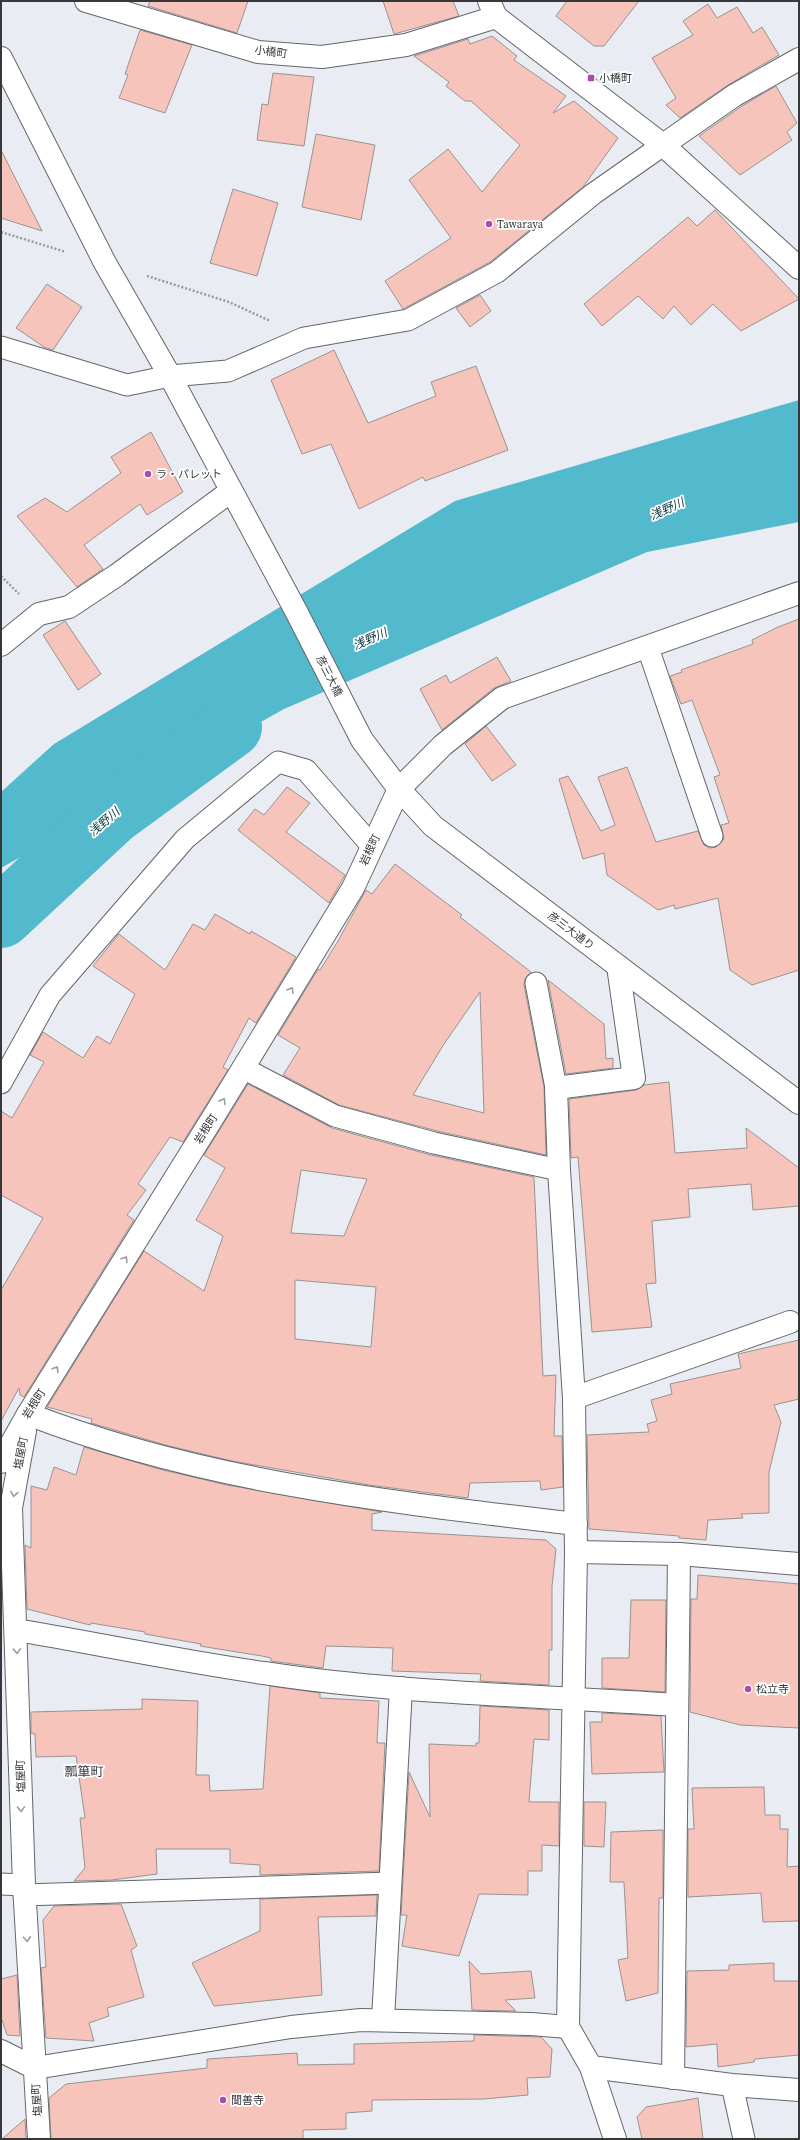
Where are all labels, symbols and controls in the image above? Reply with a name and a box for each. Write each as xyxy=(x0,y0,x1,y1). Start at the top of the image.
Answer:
street label: 小橋町 xyxy=(254,43,288,61)
place label: 小橋町 xyxy=(599,71,632,86)
marker: 小橋町 xyxy=(586,73,596,83)
place label: Tawaraya xyxy=(497,217,544,232)
marker: Tawaraya xyxy=(484,219,494,229)
place label: ラ・パレット xyxy=(156,467,222,482)
marker: ラ・パレット xyxy=(143,469,153,479)
water label: 浅野川 xyxy=(647,494,689,524)
water label: 浅野川 xyxy=(350,624,392,654)
street label: 彦三大橋 xyxy=(312,653,346,699)
water label: 浅野川 xyxy=(85,803,124,840)
street label: 岩根町 xyxy=(356,832,384,868)
street label: 彦三大通り xyxy=(545,908,597,954)
one-way arrow xyxy=(286,987,293,994)
one-way arrow xyxy=(219,1098,226,1105)
street label: 岩根町 xyxy=(191,1111,221,1147)
one-way arrow xyxy=(120,1256,128,1263)
one-way arrow xyxy=(51,1366,59,1373)
street label: 岩根町 xyxy=(19,1386,49,1422)
street label: 塩屋町 xyxy=(11,1435,31,1471)
one-way arrow xyxy=(10,1491,19,1497)
one-way arrow xyxy=(13,1648,21,1654)
place label: 松立寺 xyxy=(756,1682,789,1697)
marker: 松立寺 xyxy=(743,1684,753,1694)
street label: 塩屋町 xyxy=(13,1759,29,1793)
district label: 瓢箪町 xyxy=(64,1763,104,1780)
one-way arrow xyxy=(17,1806,26,1812)
one-way arrow xyxy=(22,1936,31,1942)
street label: 塩屋町 xyxy=(28,2083,46,2117)
place label: 聞善寺 xyxy=(231,2093,264,2108)
marker: 聞善寺 xyxy=(218,2095,228,2105)

